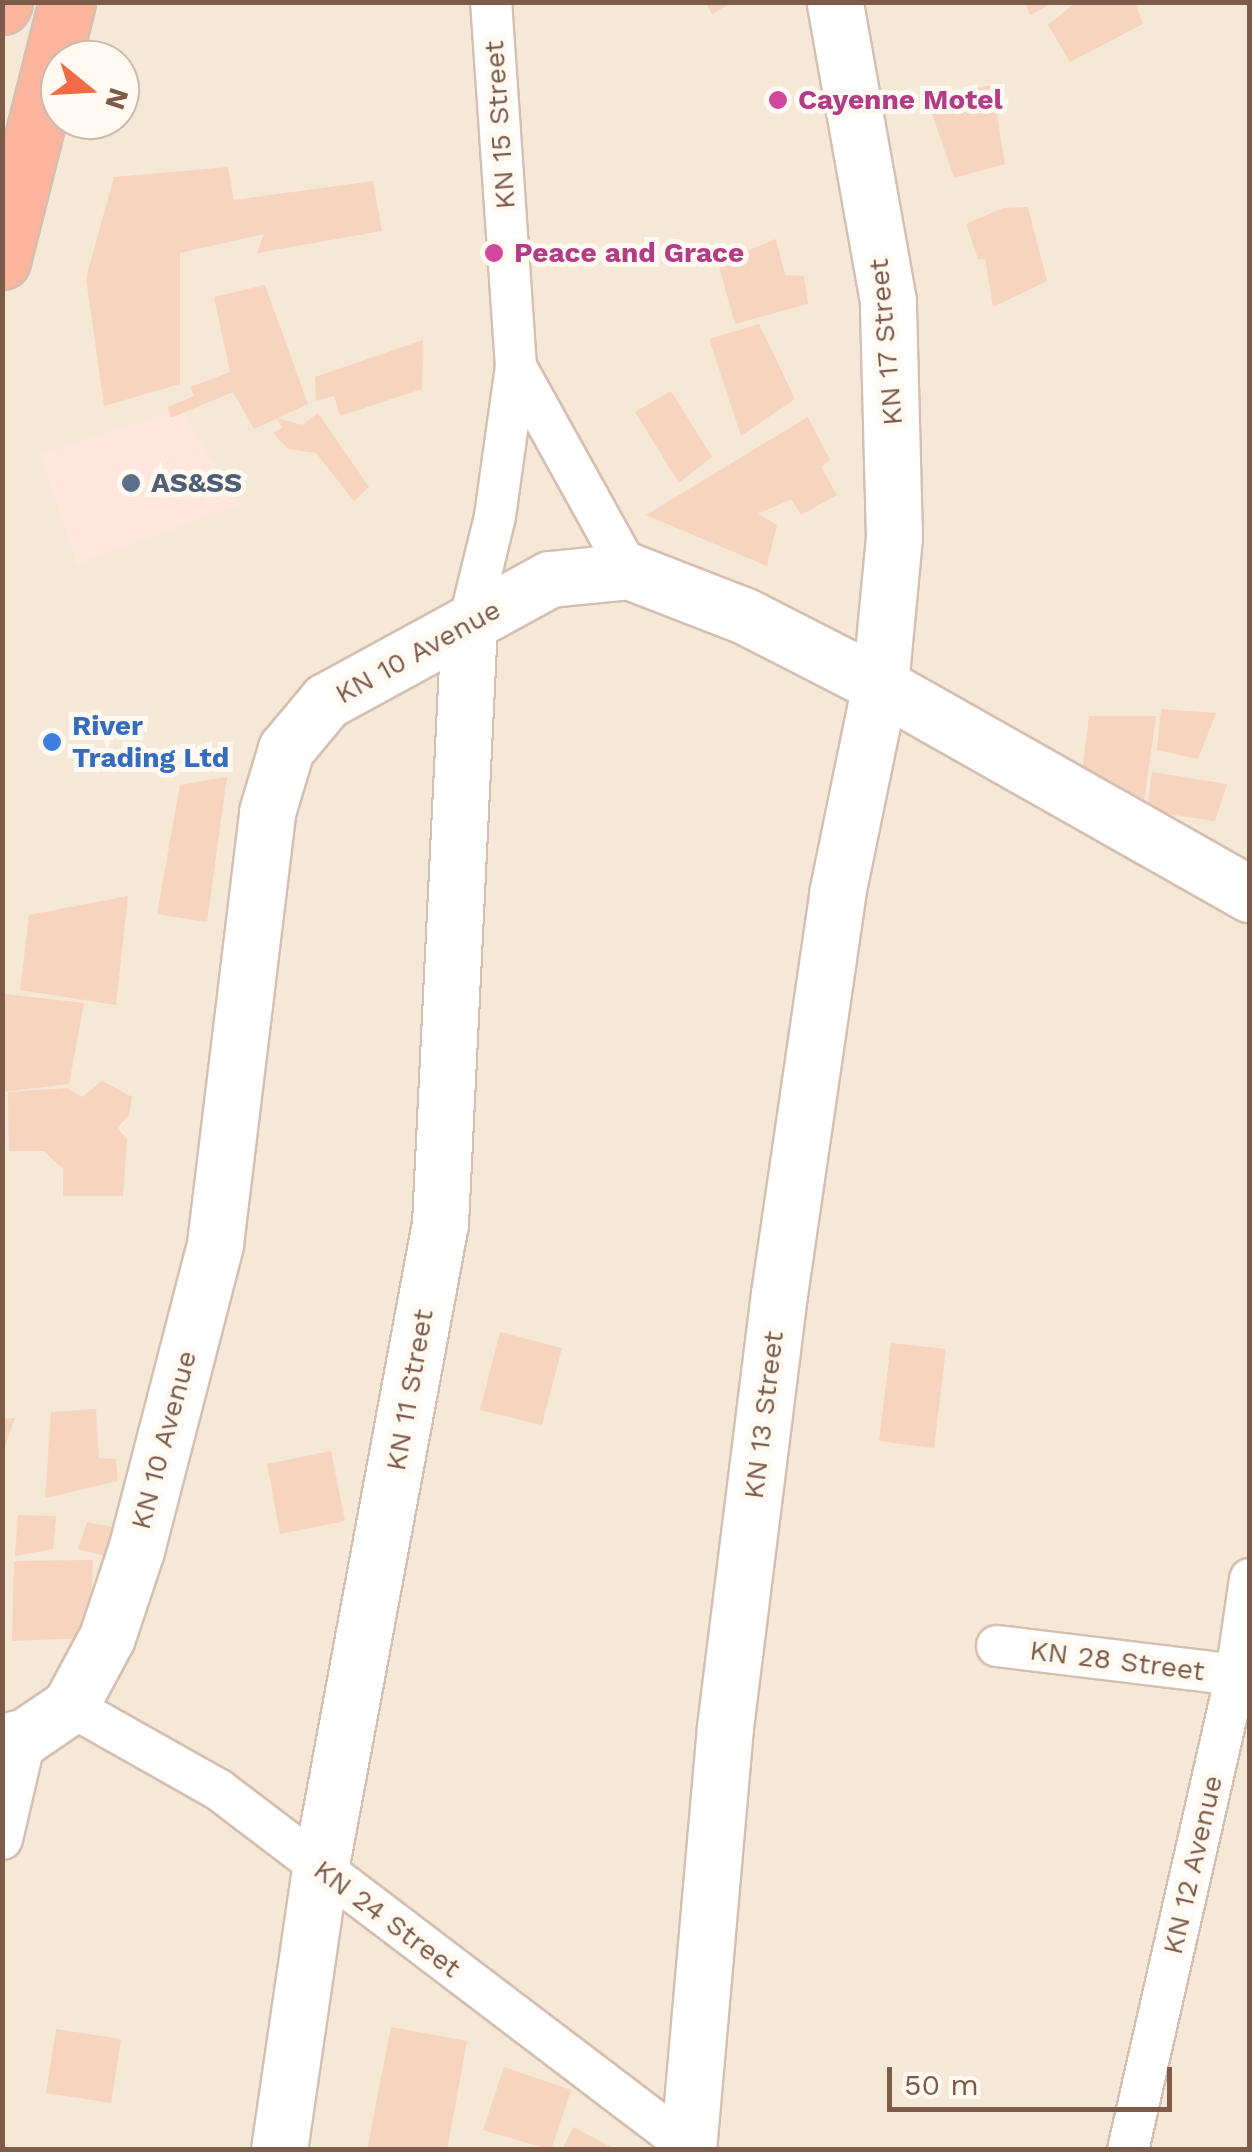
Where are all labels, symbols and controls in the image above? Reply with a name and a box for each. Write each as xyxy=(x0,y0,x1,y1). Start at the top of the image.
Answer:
street label: KN 15 Street xyxy=(477,39,523,211)
north arrow xyxy=(40,40,140,140)
place label: Cayenne Motel xyxy=(798,83,1003,117)
text: N xyxy=(98,84,136,114)
marker: Cayenne Motel xyxy=(767,89,789,111)
place label: Peace and Grace xyxy=(514,236,744,270)
marker: Peace and Grace xyxy=(483,242,505,264)
street label: KN 17 Street xyxy=(862,256,910,428)
place label: AS&SS xyxy=(151,466,242,500)
marker: AS&SS xyxy=(120,472,142,494)
street label: KN 10 Avenue xyxy=(329,592,507,712)
place label: River Trading Ltd xyxy=(72,709,229,775)
marker: River Trading Ltd xyxy=(41,731,63,753)
street label: KN 11 Street xyxy=(379,1306,441,1474)
street label: KN 13 Street xyxy=(737,1329,791,1501)
street label: KN 10 Avenue xyxy=(124,1346,204,1534)
street label: KN 28 Street xyxy=(1028,1634,1206,1688)
street label: KN 12 Avenue xyxy=(1156,1771,1230,1959)
street label: KN 24 Street xyxy=(307,1853,467,1985)
scale bar xyxy=(892,2047,1177,2109)
text: 50 m xyxy=(904,2067,979,2102)

